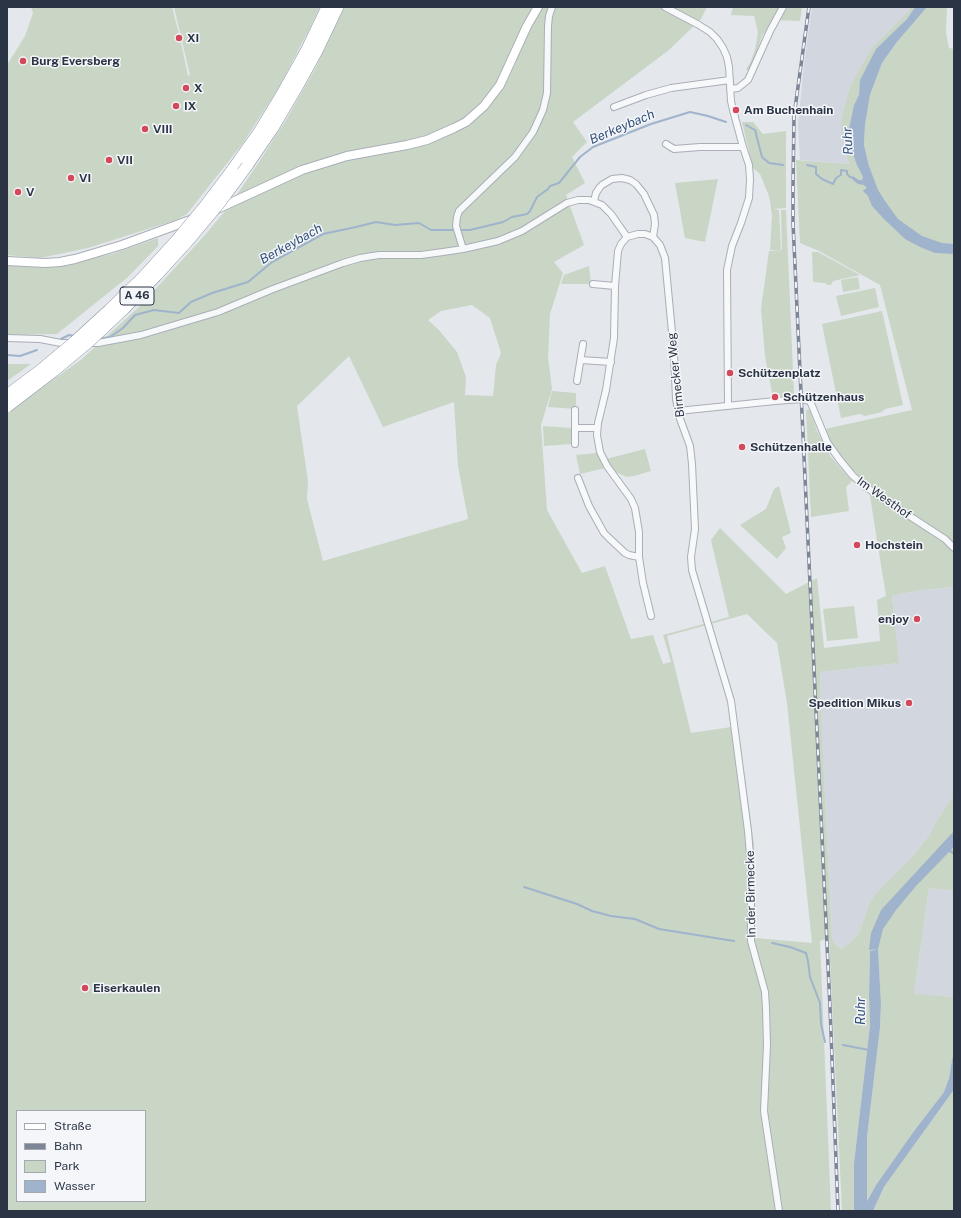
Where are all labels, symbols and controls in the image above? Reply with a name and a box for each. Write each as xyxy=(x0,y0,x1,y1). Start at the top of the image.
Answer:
place label: XI xyxy=(187,31,199,45)
marker: XI xyxy=(174,33,184,43)
place label: Burg Eversberg xyxy=(31,54,120,68)
marker: Burg Eversberg xyxy=(18,56,28,66)
place label: X xyxy=(194,81,203,95)
marker: X xyxy=(181,83,191,93)
place label: IX xyxy=(184,99,196,113)
marker: IX xyxy=(171,101,181,111)
place label: Am Buchenhain xyxy=(744,103,833,117)
marker: Am Buchenhain xyxy=(731,105,741,115)
water label: Berkeybach xyxy=(587,106,657,148)
place label: VIII xyxy=(153,122,173,136)
marker: VIII xyxy=(140,124,150,134)
water label: Ruhr xyxy=(839,127,857,155)
place label: VII xyxy=(117,153,133,167)
marker: VII xyxy=(104,155,114,165)
place label: VI xyxy=(79,171,91,185)
marker: VI xyxy=(66,173,76,183)
place label: V xyxy=(26,185,34,199)
marker: V xyxy=(13,187,23,197)
water label: Berkeybach xyxy=(257,220,325,268)
road number: A 46 xyxy=(120,287,154,305)
street label: Birmecker Weg xyxy=(664,332,688,418)
place label: Schützenplatz xyxy=(738,366,821,380)
marker: Schützenplatz xyxy=(725,368,735,378)
place label: Schützenhaus xyxy=(783,390,864,404)
marker: Schützenhaus xyxy=(770,392,780,402)
place label: Schützenhalle xyxy=(750,440,832,454)
marker: Schützenhalle xyxy=(737,442,747,452)
street label: Im Westhof xyxy=(854,474,914,522)
place label: Hochstein xyxy=(865,538,923,552)
marker: Hochstein xyxy=(852,540,862,550)
place label: enjoy xyxy=(878,612,909,626)
marker: enjoy xyxy=(912,614,922,624)
place label: Spedition Mikus xyxy=(808,696,901,710)
marker: Spedition Mikus xyxy=(904,698,914,708)
street label: In der Birmecke xyxy=(743,850,759,938)
place label: Eiserkaulen xyxy=(93,981,160,995)
marker: Eiserkaulen xyxy=(80,983,90,993)
water label: Ruhr xyxy=(853,997,869,1025)
legend xyxy=(16,1110,146,1202)
text: Straße xyxy=(54,1119,91,1133)
text: Bahn xyxy=(54,1139,83,1153)
text: Park xyxy=(54,1159,80,1173)
text: Wasser xyxy=(54,1179,95,1193)

